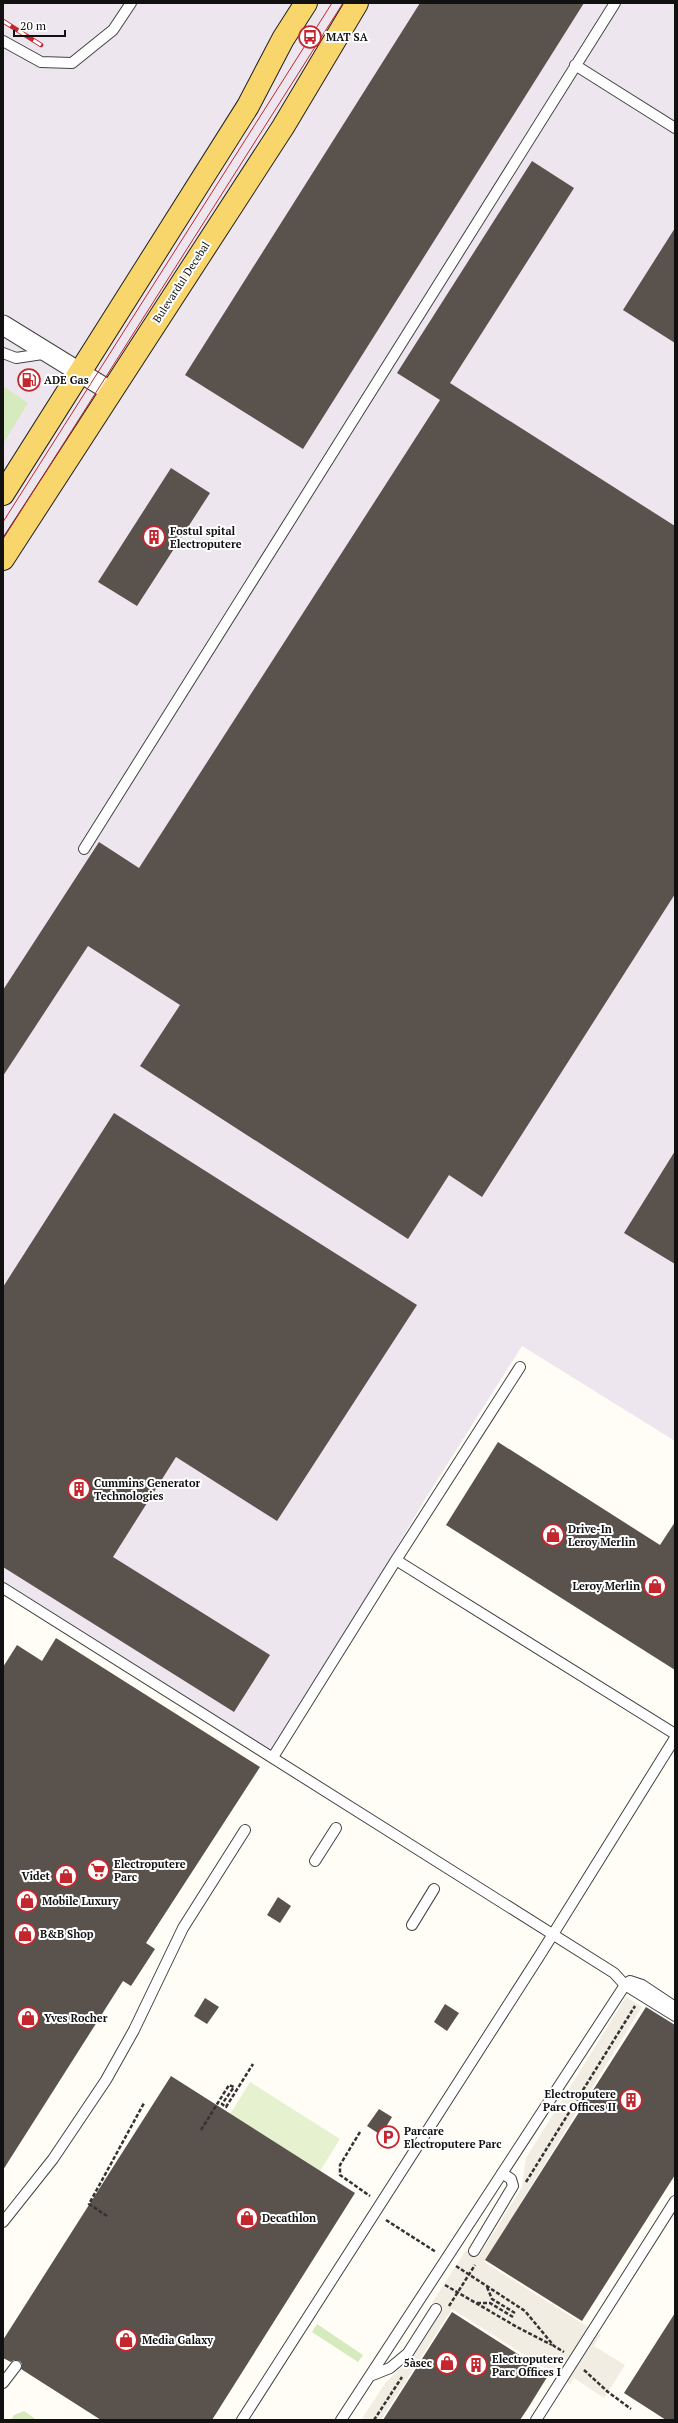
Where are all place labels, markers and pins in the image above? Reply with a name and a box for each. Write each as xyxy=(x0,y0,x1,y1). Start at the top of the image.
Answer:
bus stop icon: MAT SA xyxy=(297,24,323,50)
place label: MAT SA xyxy=(326,30,369,44)
fuel station icon: ADE Gas xyxy=(16,367,42,393)
place label: ADE Gas xyxy=(44,373,89,387)
building icon: Fostul spital Electroputere xyxy=(141,524,167,550)
place label: Fostul spital Electroputere xyxy=(170,524,242,551)
building icon: Cummins Generator Technologies xyxy=(66,1476,92,1502)
place label: Cummins Generator Technologies xyxy=(94,1476,201,1503)
shop icon: Drive-In Leroy Merlin xyxy=(540,1522,566,1548)
place label: Drive-In Leroy Merlin xyxy=(568,1522,635,1549)
shop icon: Leroy Merlin xyxy=(642,1573,668,1599)
place label: Leroy Merlin xyxy=(573,1579,640,1593)
supermarket icon: Electroputere Parc xyxy=(85,1857,111,1883)
place label: Electroputere Parc xyxy=(114,1857,186,1884)
shop icon: Videt xyxy=(53,1863,79,1889)
place label: Videt xyxy=(21,1869,51,1883)
shop icon: Mobile Luxury xyxy=(14,1888,40,1914)
place label: Mobile Luxury xyxy=(42,1894,119,1908)
shop icon: B&B Shop xyxy=(12,1921,38,1947)
place label: B&B Shop xyxy=(40,1927,94,1941)
shop icon: Yves Rocher xyxy=(15,2005,41,2031)
place label: Yves Rocher xyxy=(44,2011,108,2025)
place label: Electroputere Parc Offices II xyxy=(543,2087,616,2114)
building icon: Electroputere Parc Offices II xyxy=(618,2087,644,2113)
parking icon: Parcare Electroputere Parc xyxy=(375,2124,401,2150)
place label: Parcare Electroputere Parc xyxy=(404,2124,502,2151)
shop icon: Decathlon xyxy=(234,2205,260,2231)
place label: Decathlon xyxy=(262,2211,316,2225)
shop icon: Media Galaxy xyxy=(113,2327,139,2353)
place label: Media Galaxy xyxy=(142,2333,213,2347)
shop icon: 5àsec xyxy=(434,2350,460,2376)
building icon: Electroputere Parc Offices I xyxy=(463,2352,489,2378)
place label: Electroputere Parc Offices I xyxy=(492,2352,564,2379)
place label: 5àsec xyxy=(403,2356,433,2370)

